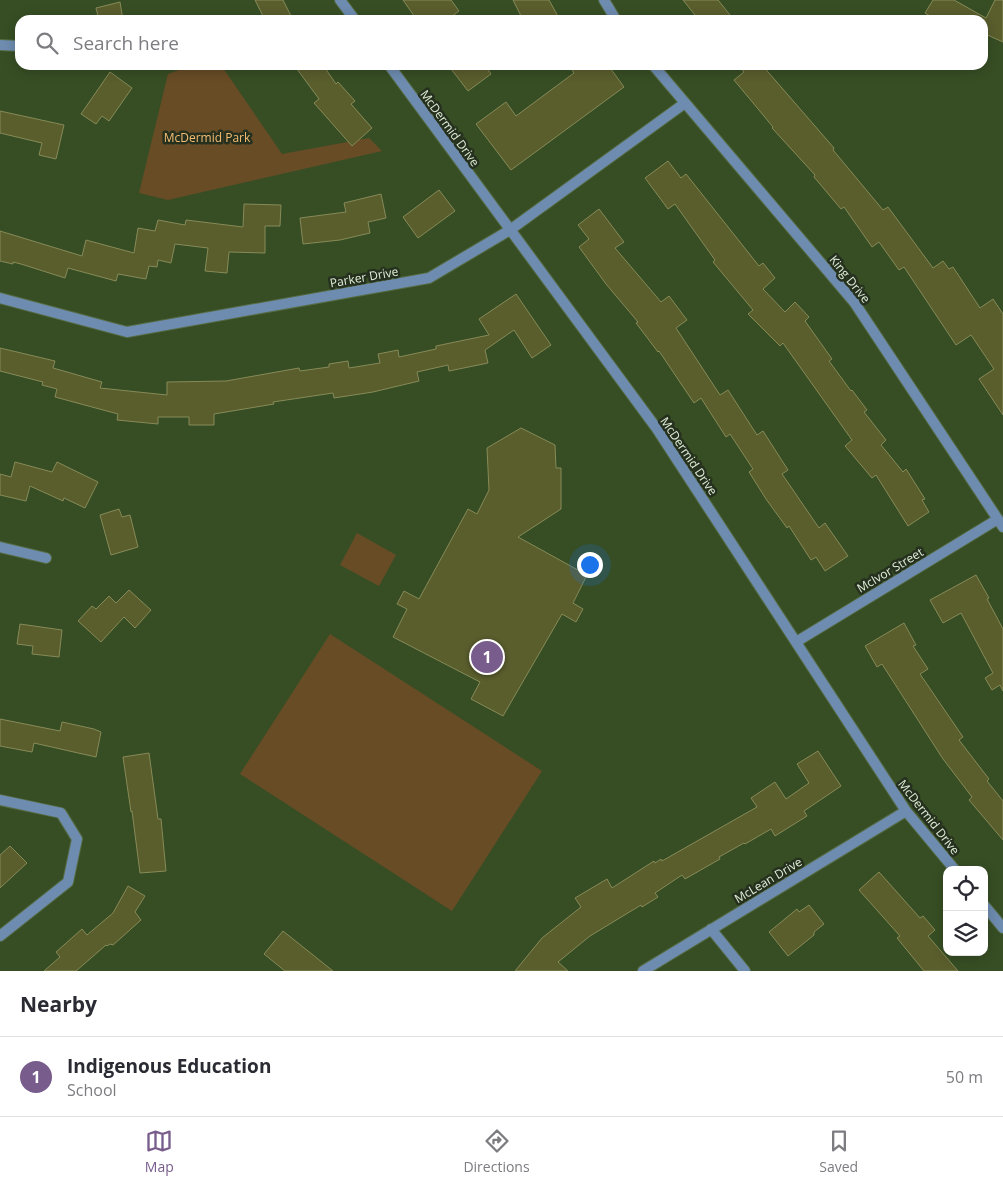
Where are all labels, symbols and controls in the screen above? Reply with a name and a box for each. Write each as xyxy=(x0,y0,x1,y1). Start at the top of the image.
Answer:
search box xyxy=(15,15,988,70)
icon: search xyxy=(33,29,61,57)
text: Search here xyxy=(73,30,179,56)
street label: McDermid Drive xyxy=(416,86,484,170)
park label: McDermid Park xyxy=(164,129,251,146)
street label: King Drive xyxy=(826,252,875,307)
street label: Parker Drive xyxy=(328,263,400,291)
street label: McDermid Drive xyxy=(657,414,722,499)
street label: McIvor Street xyxy=(854,543,926,597)
your location xyxy=(577,552,603,578)
pin: 1 xyxy=(471,638,503,676)
street label: McDermid Drive xyxy=(894,776,964,858)
street label: McLean Drive xyxy=(731,853,805,907)
map controls xyxy=(943,866,988,956)
button: locate xyxy=(943,866,988,911)
button: layers xyxy=(943,911,988,956)
text: Nearby xyxy=(20,990,97,1018)
text: Indigenous Education xyxy=(67,1053,271,1079)
text: 1 xyxy=(31,1066,41,1088)
text: 50 m xyxy=(946,1066,983,1088)
text: School xyxy=(67,1079,117,1101)
tab: Map xyxy=(145,1127,174,1176)
tab: Directions xyxy=(463,1127,530,1176)
tab: Saved xyxy=(819,1127,858,1176)

